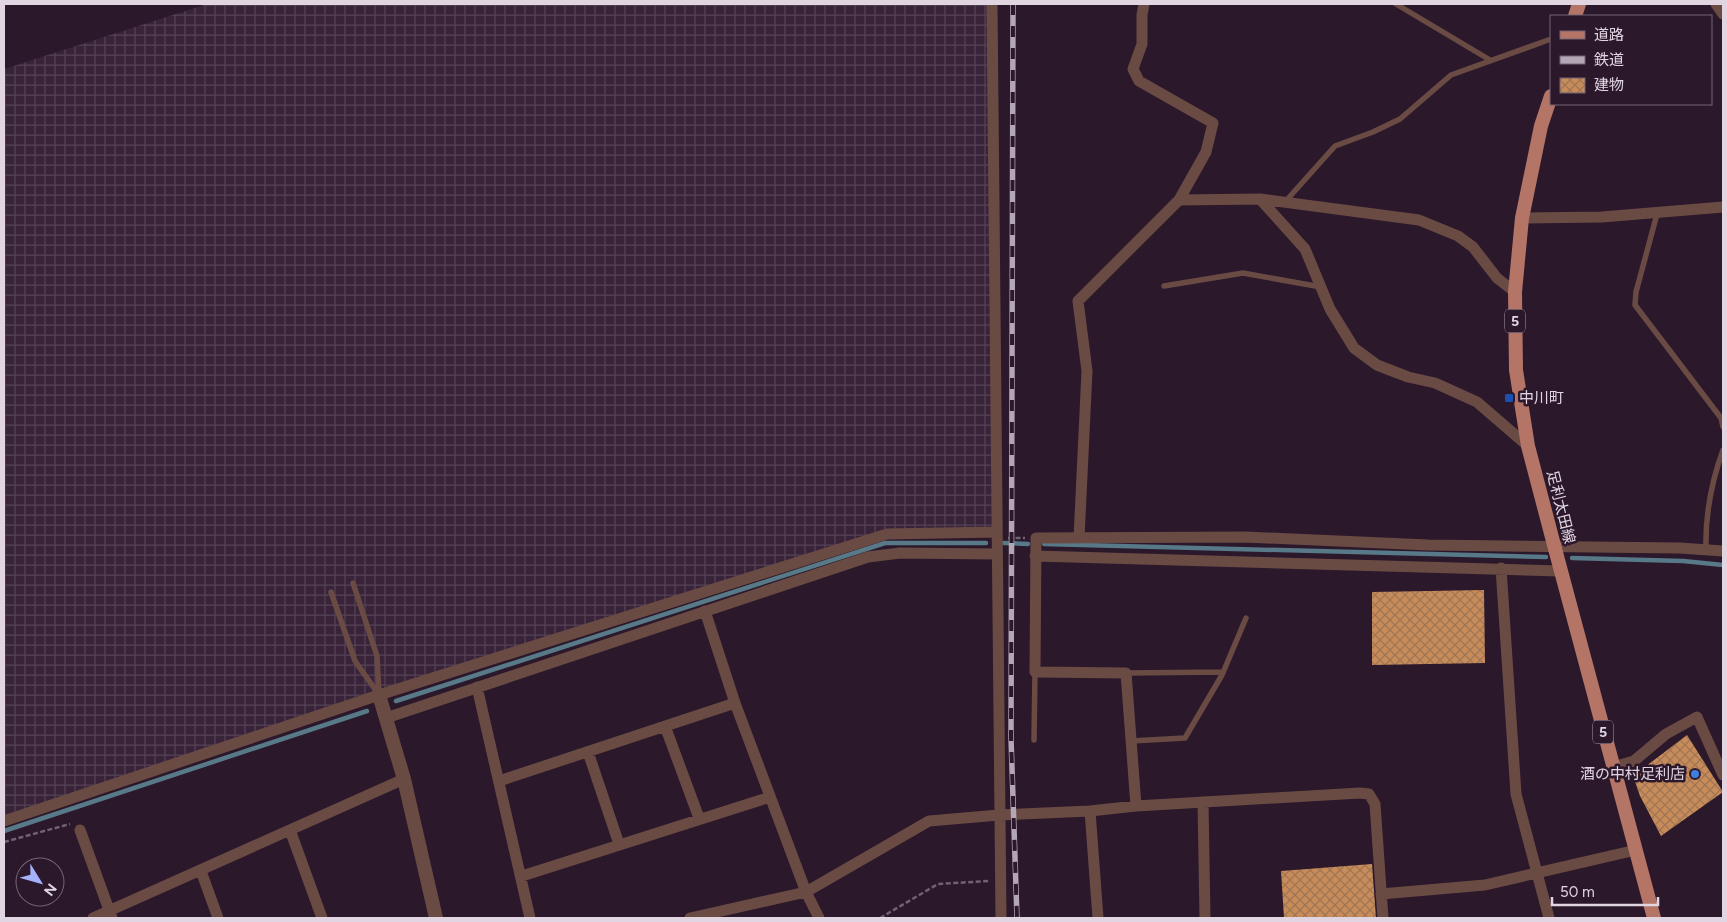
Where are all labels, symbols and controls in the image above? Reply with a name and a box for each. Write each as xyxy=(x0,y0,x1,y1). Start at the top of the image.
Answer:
legend xyxy=(1550,15,1712,105)
text: 道路 xyxy=(1594,26,1624,44)
text: 鉄道 xyxy=(1594,51,1624,69)
text: 建物 xyxy=(1594,76,1624,94)
road number: 5 xyxy=(1505,310,1525,332)
place label: 中川町 xyxy=(1519,389,1564,407)
marker: 中川町 xyxy=(1503,392,1515,404)
street label: 足利太田線 xyxy=(1543,468,1579,546)
road number: 5 xyxy=(1593,720,1613,744)
place label: 酒の中村足利店 xyxy=(1580,765,1685,783)
marker: 酒の中村足利店 xyxy=(1689,768,1701,780)
north arrow xyxy=(15,857,65,907)
scale bar xyxy=(1552,874,1658,906)
text: N xyxy=(40,880,60,899)
text: 50 m xyxy=(1560,883,1595,901)

